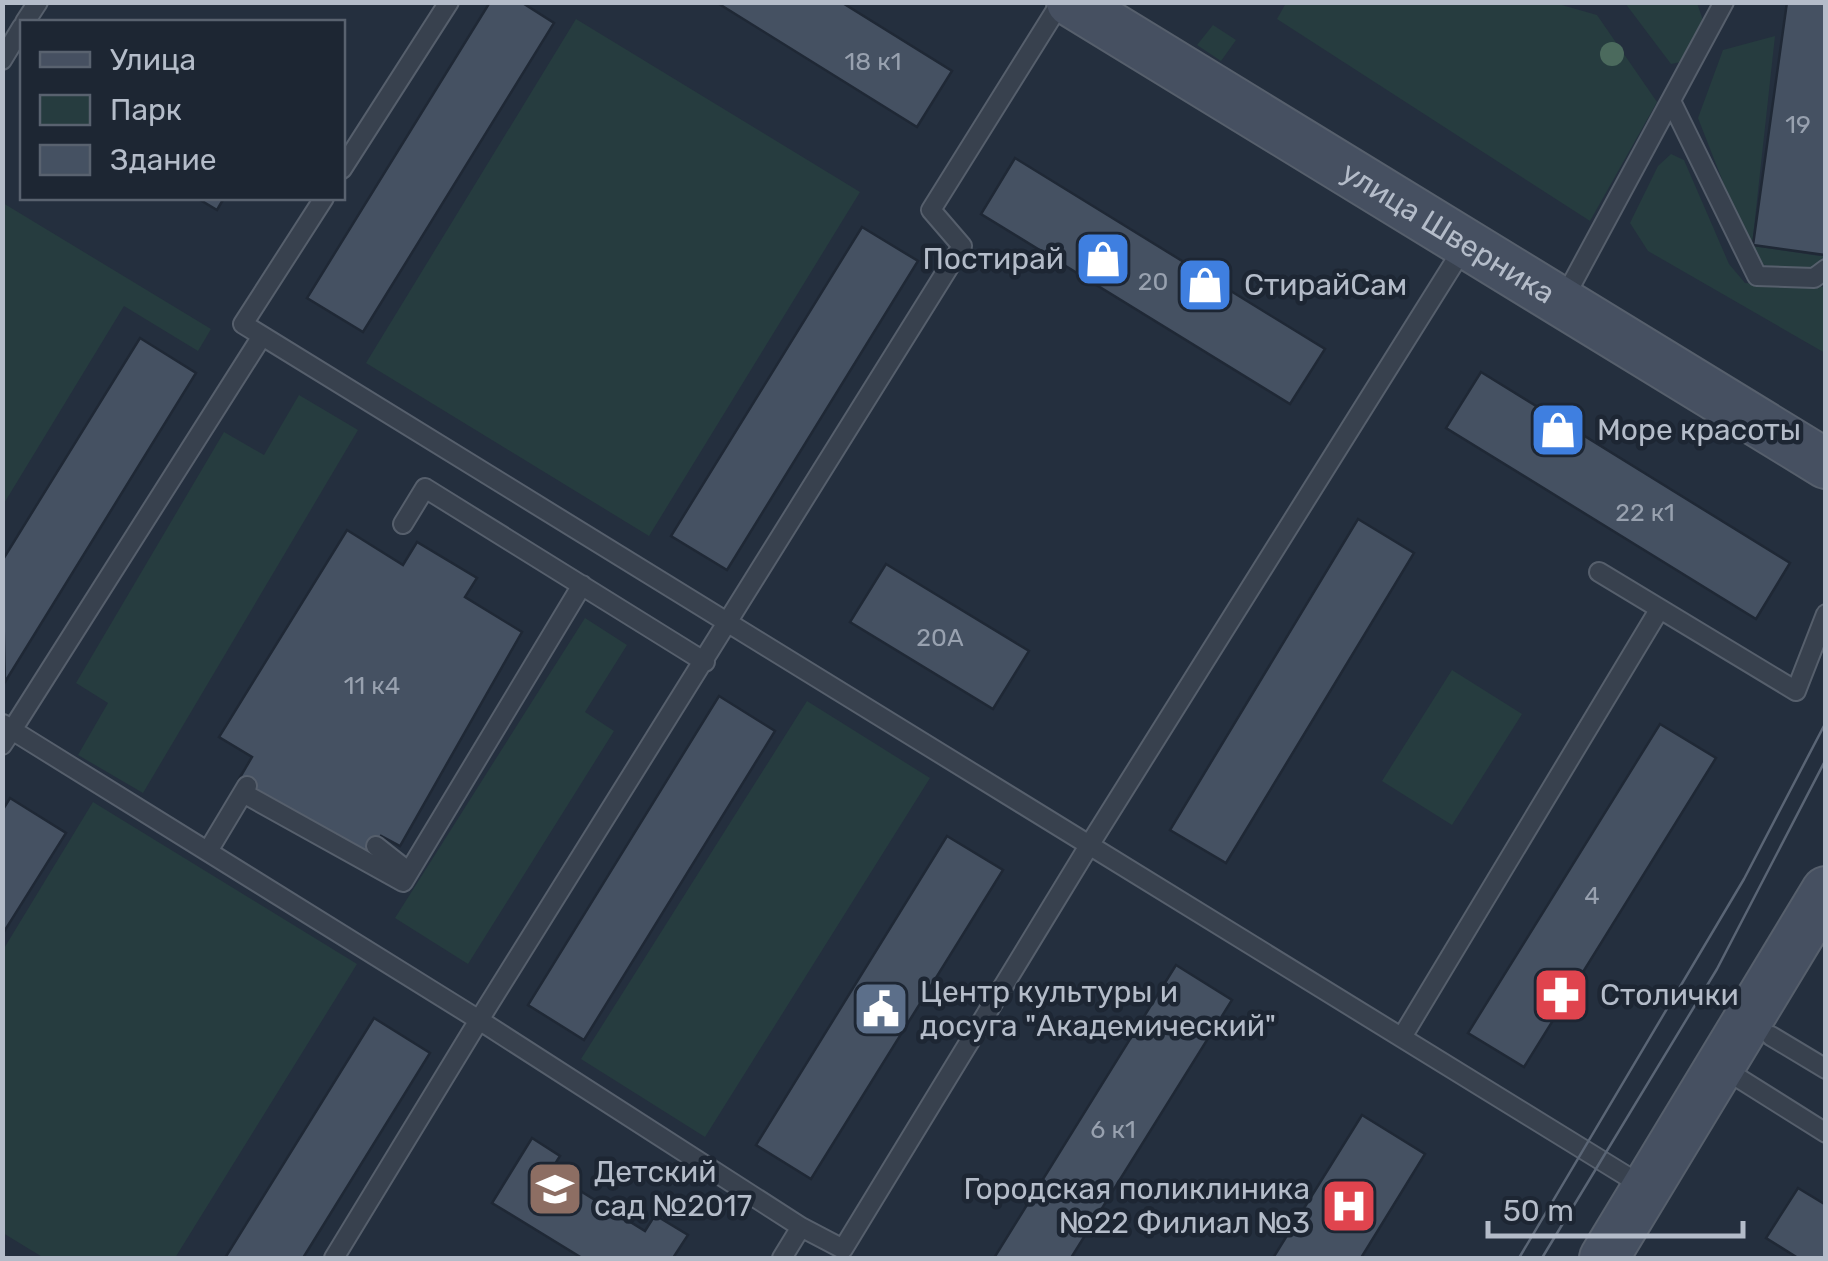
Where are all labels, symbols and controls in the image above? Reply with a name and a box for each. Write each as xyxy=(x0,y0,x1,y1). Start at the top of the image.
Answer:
legend xyxy=(20,20,345,200)
text: Улица xyxy=(110,42,196,78)
house number: 18 к1 xyxy=(845,47,901,76)
text: Парк xyxy=(110,92,182,128)
house number: 19 xyxy=(1785,110,1811,139)
text: Здание xyxy=(110,142,217,178)
street label: улица Шверника xyxy=(1335,154,1561,312)
shop icon: Постирай xyxy=(1073,229,1133,289)
place label: Постирай xyxy=(922,241,1064,277)
shop icon: СтирайСам xyxy=(1175,255,1235,315)
house number: 20 xyxy=(1138,267,1168,296)
place label: СтирайСам xyxy=(1244,267,1407,303)
shop icon: Море красоты xyxy=(1528,400,1588,460)
place label: Море красоты xyxy=(1597,412,1801,448)
house number: 22 к1 xyxy=(1615,498,1675,527)
house number: 20А xyxy=(916,623,964,652)
house number: 11 к4 xyxy=(344,671,400,700)
house number: 4 xyxy=(1584,881,1600,910)
pharmacy icon: Столички xyxy=(1531,965,1591,1025)
place label: Центр культуры и досуга "Академический" xyxy=(920,974,1276,1044)
place label: Столички xyxy=(1600,977,1739,1013)
public building icon: Центр культуры и досуга "Академический" xyxy=(851,979,911,1039)
house number: 6 к1 xyxy=(1090,1115,1136,1144)
place label: Детский сад №2017 xyxy=(594,1154,752,1224)
school or university icon: Детский сад №2017 xyxy=(525,1159,585,1219)
place label: Городская поликлиника №22 Филиал №3 xyxy=(964,1171,1310,1241)
hospital icon: Городская поликлиника №22 Филиал №3 xyxy=(1319,1176,1379,1236)
scale bar xyxy=(1488,1176,1743,1238)
text: 50 m xyxy=(1503,1193,1574,1229)

